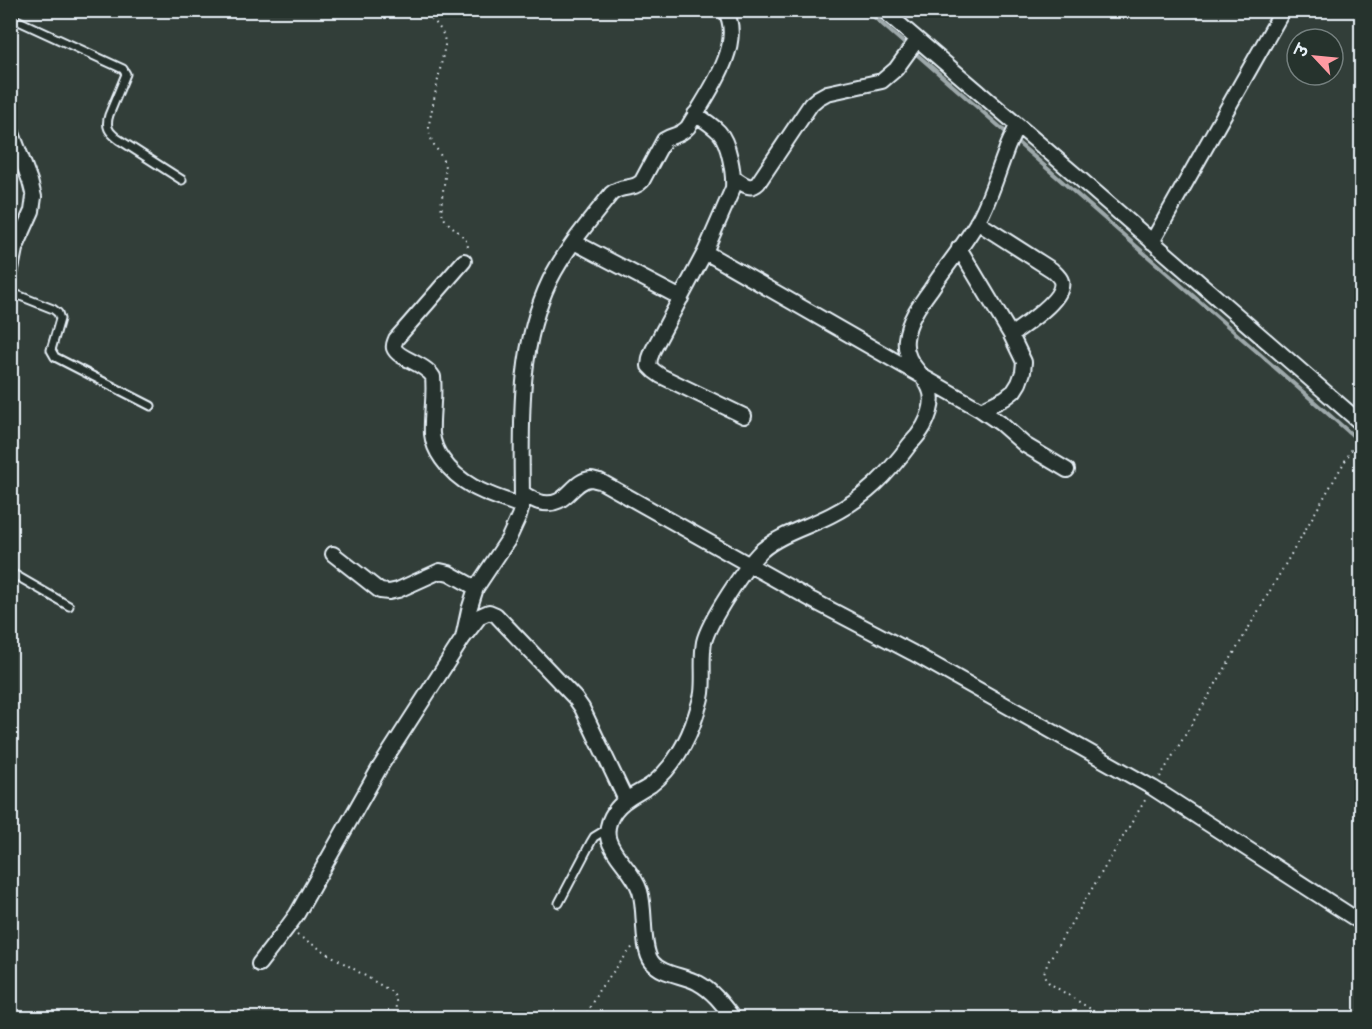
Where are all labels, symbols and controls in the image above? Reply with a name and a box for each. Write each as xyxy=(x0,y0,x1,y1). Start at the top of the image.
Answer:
north arrow xyxy=(1285,27,1345,87)
text: उ xyxy=(1289,40,1314,62)

